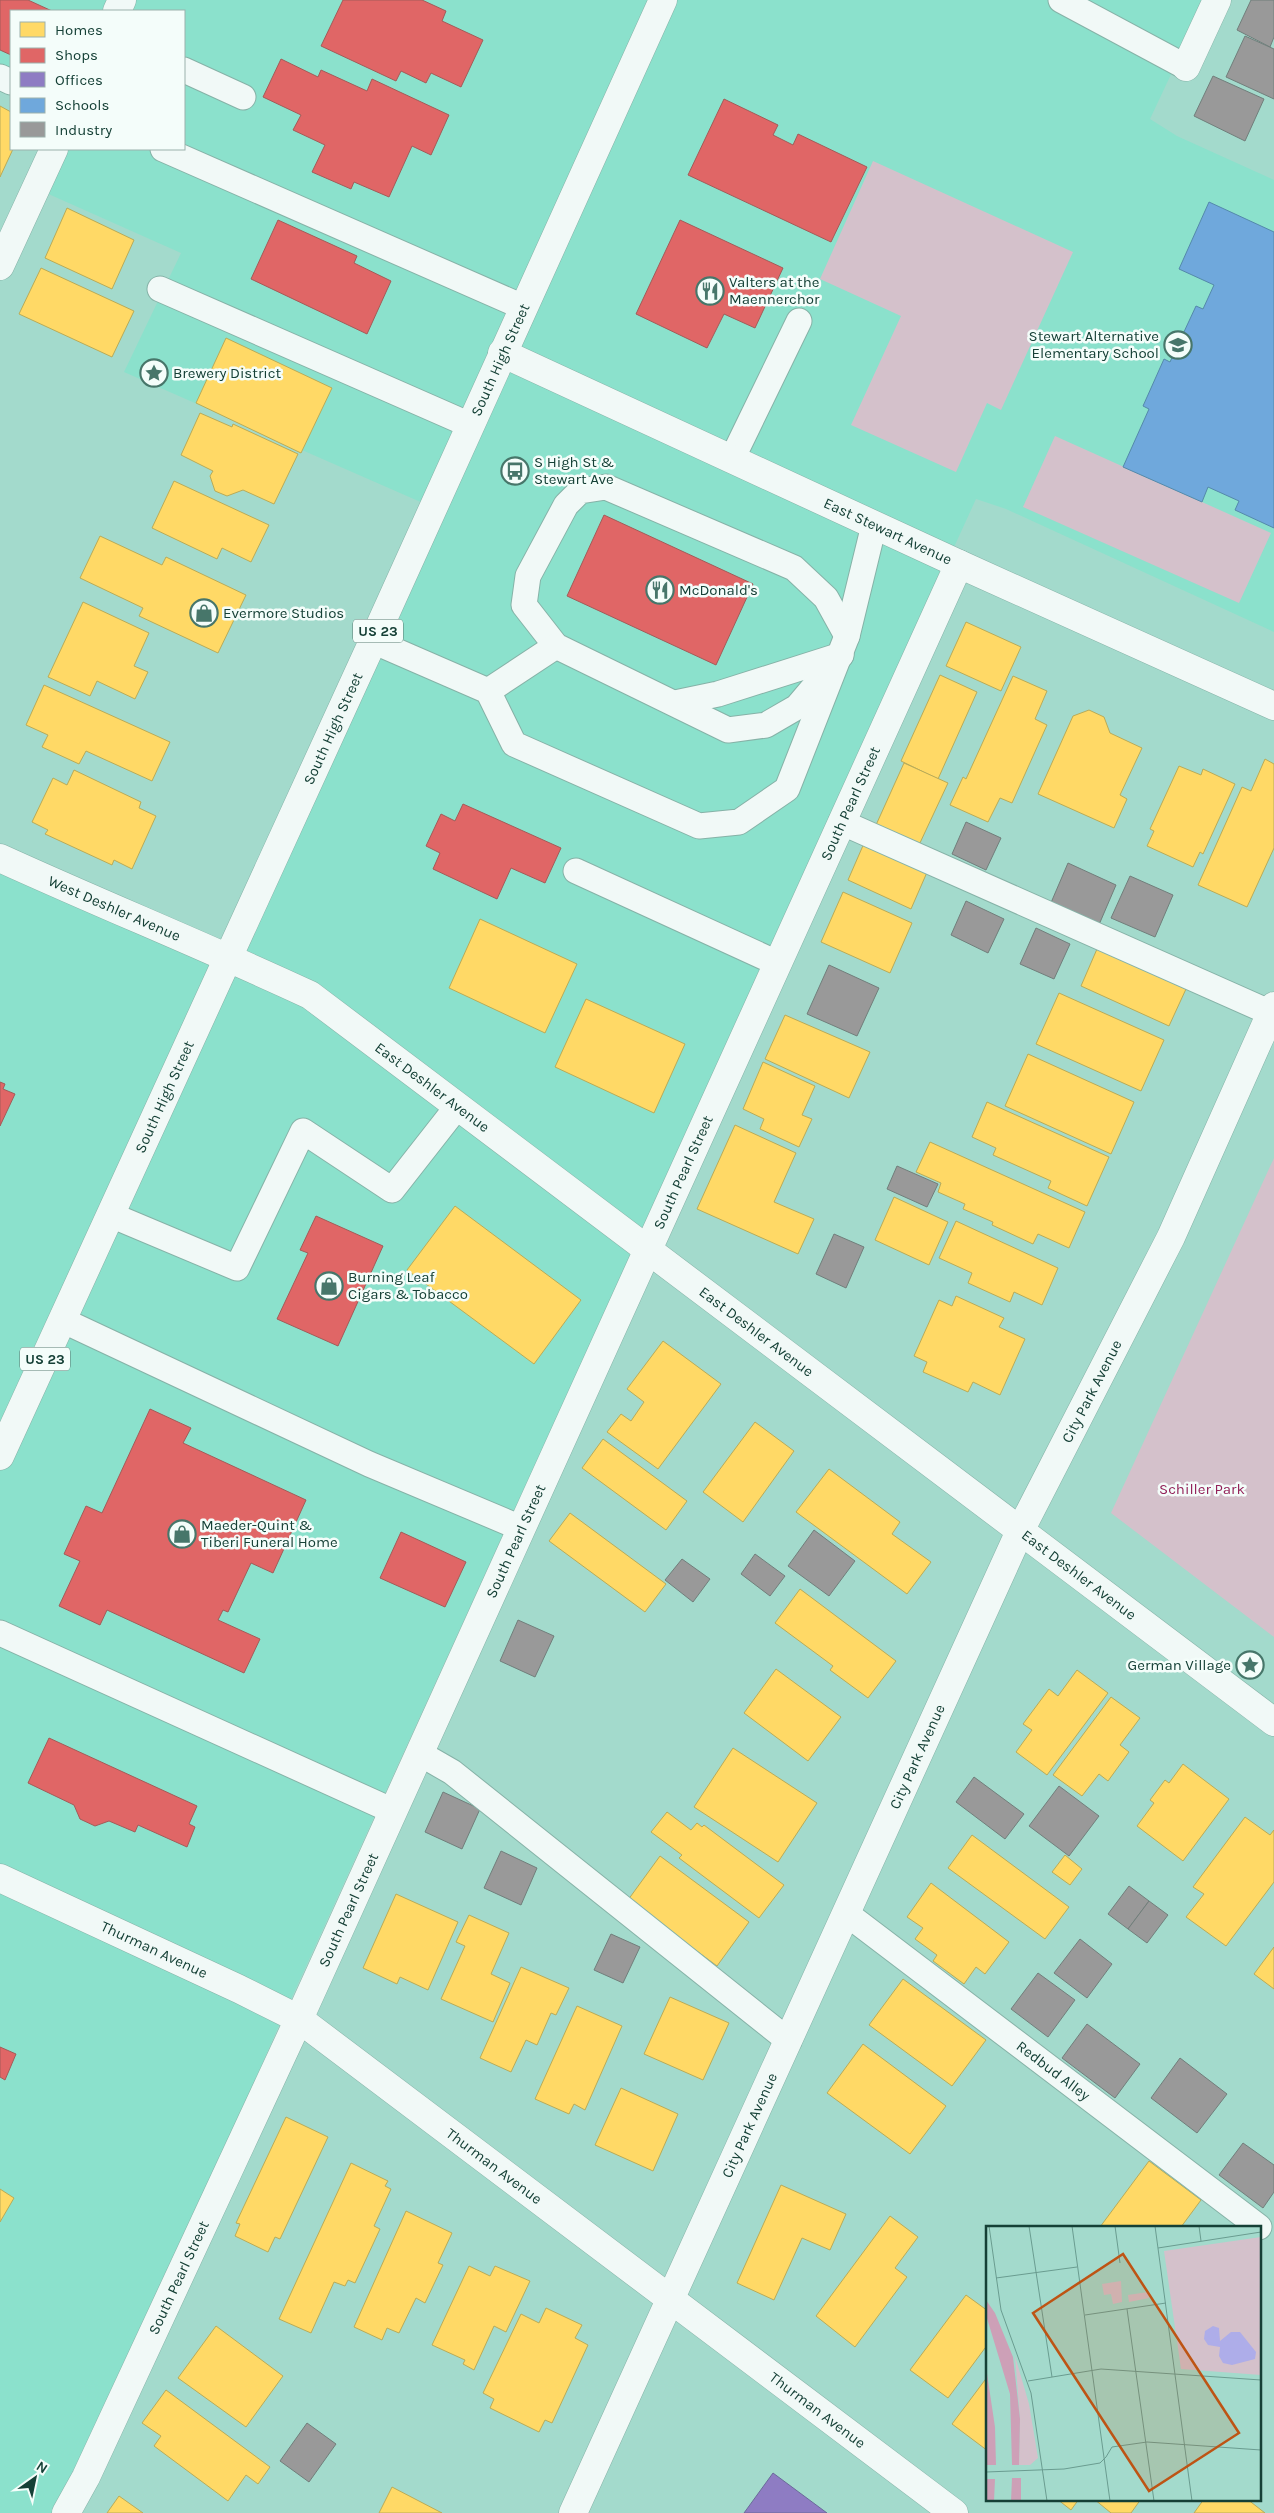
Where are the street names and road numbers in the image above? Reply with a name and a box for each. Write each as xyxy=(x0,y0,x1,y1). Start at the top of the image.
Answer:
street label: South High Street xyxy=(467,300,534,419)
street label: East Stewart Avenue xyxy=(821,494,955,569)
road number: US 23 xyxy=(353,620,403,642)
street label: South High Street xyxy=(299,669,367,788)
street label: South Pearl Street xyxy=(817,743,884,863)
street label: West Deshler Avenue xyxy=(45,872,183,945)
street label: South High Street xyxy=(131,1038,198,1156)
street label: East Deshler Avenue xyxy=(371,1038,493,1136)
street label: South Pearl Street xyxy=(649,1112,717,1232)
street label: East Deshler Avenue xyxy=(696,1283,817,1381)
street label: City Park Avenue xyxy=(1058,1337,1126,1446)
road number: US 23 xyxy=(20,1348,70,1370)
street label: South Pearl Street xyxy=(482,1481,550,1601)
street label: East Deshler Avenue xyxy=(1018,1526,1140,1624)
street label: City Park Avenue xyxy=(886,1701,949,1812)
street label: South Pearl Street xyxy=(315,1850,382,1970)
street label: Thurman Avenue xyxy=(98,1917,210,1982)
street label: Redbud Alley xyxy=(1013,2037,1094,2104)
street label: City Park Avenue xyxy=(718,2070,781,2181)
street label: Thurman Avenue xyxy=(443,2124,546,2208)
street label: South Pearl Street xyxy=(145,2218,213,2337)
street label: Thurman Avenue xyxy=(766,2368,869,2452)

